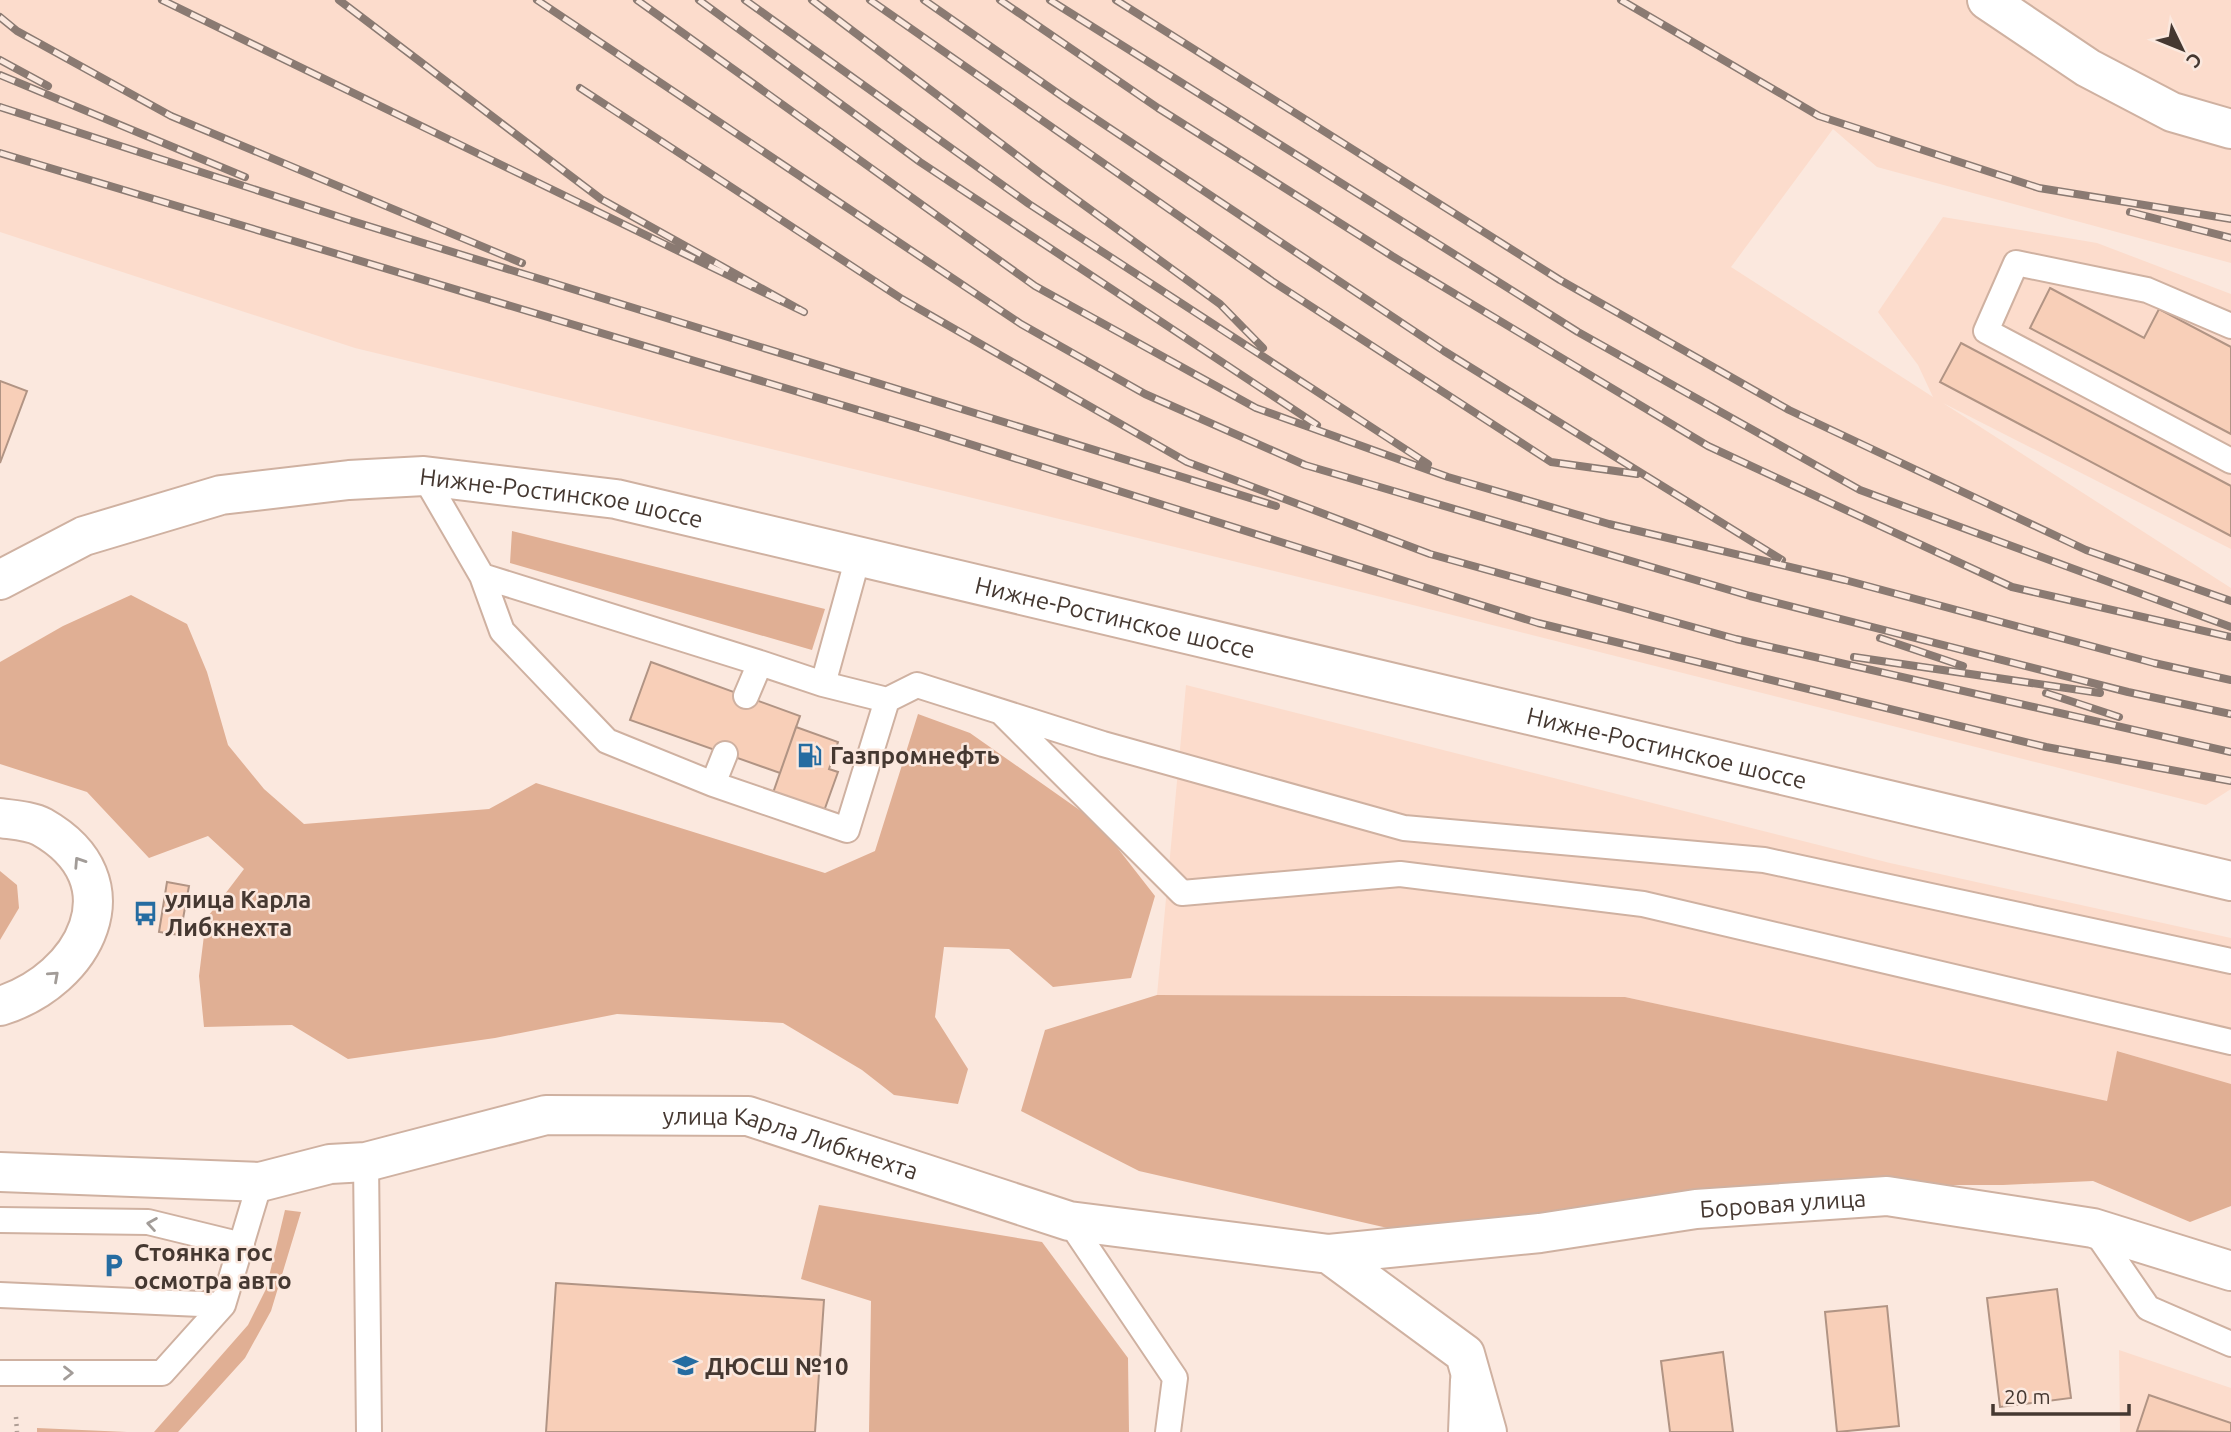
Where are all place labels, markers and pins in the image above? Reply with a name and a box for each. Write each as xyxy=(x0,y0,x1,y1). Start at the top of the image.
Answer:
fuel station icon: Газпромнефть xyxy=(796,741,824,769)
place label: Газпромнефть xyxy=(830,742,1000,769)
place label: улица Карла Либкнехта xyxy=(165,886,311,941)
bus stop icon: улица Карла Либкнехта xyxy=(131,899,159,927)
place label: Стоянка гос осмотра авто xyxy=(134,1239,292,1294)
parking icon: Стоянка гос осмотра авто xyxy=(100,1252,128,1280)
school or university icon: ДЮСШ №10 xyxy=(671,1352,699,1380)
place label: ДЮСШ №10 xyxy=(705,1353,849,1380)

